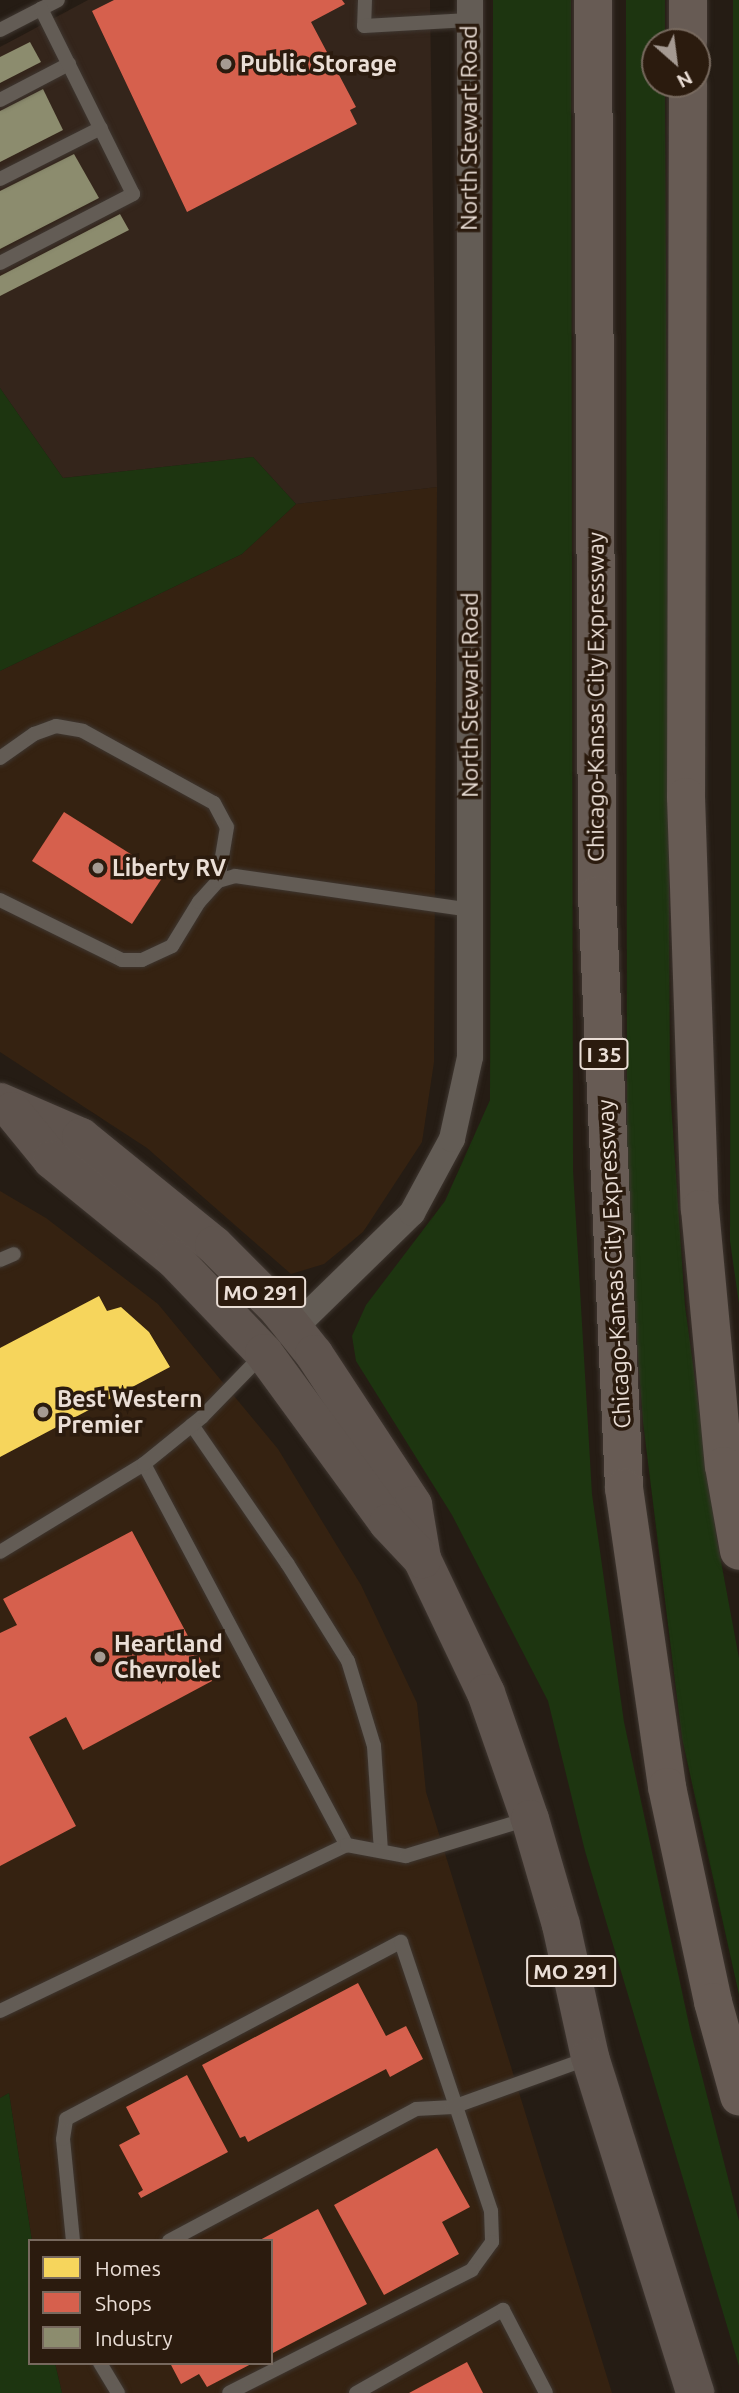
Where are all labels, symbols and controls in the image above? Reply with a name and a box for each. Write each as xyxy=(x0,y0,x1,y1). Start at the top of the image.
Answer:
street label: North Stewart Road xyxy=(455,25,483,231)
north arrow xyxy=(641,28,711,98)
place label: Public Storage xyxy=(240,50,397,78)
marker: Public Storage xyxy=(218,56,234,72)
text: N xyxy=(673,67,696,93)
street label: Chicago-Kansas City Expressway xyxy=(582,532,610,862)
street label: North Stewart Road xyxy=(456,592,484,798)
place label: Liberty RV xyxy=(112,854,226,882)
marker: Liberty RV xyxy=(90,860,106,876)
road number: I 35 xyxy=(580,1036,628,1072)
street label: Chicago-Kansas City Expressway xyxy=(592,1099,636,1429)
road number: MO 291 xyxy=(216,1274,306,1310)
place label: Best Western Premier xyxy=(57,1385,203,1439)
marker: Best Western Premier xyxy=(35,1404,51,1420)
place label: Heartland Chevrolet xyxy=(114,1630,223,1684)
marker: Heartland Chevrolet xyxy=(92,1649,108,1665)
road number: MO 291 xyxy=(526,1954,616,1988)
legend xyxy=(28,2239,273,2365)
text: Homes xyxy=(95,2256,161,2280)
text: Shops xyxy=(95,2291,152,2315)
text: Industry xyxy=(95,2326,173,2350)

